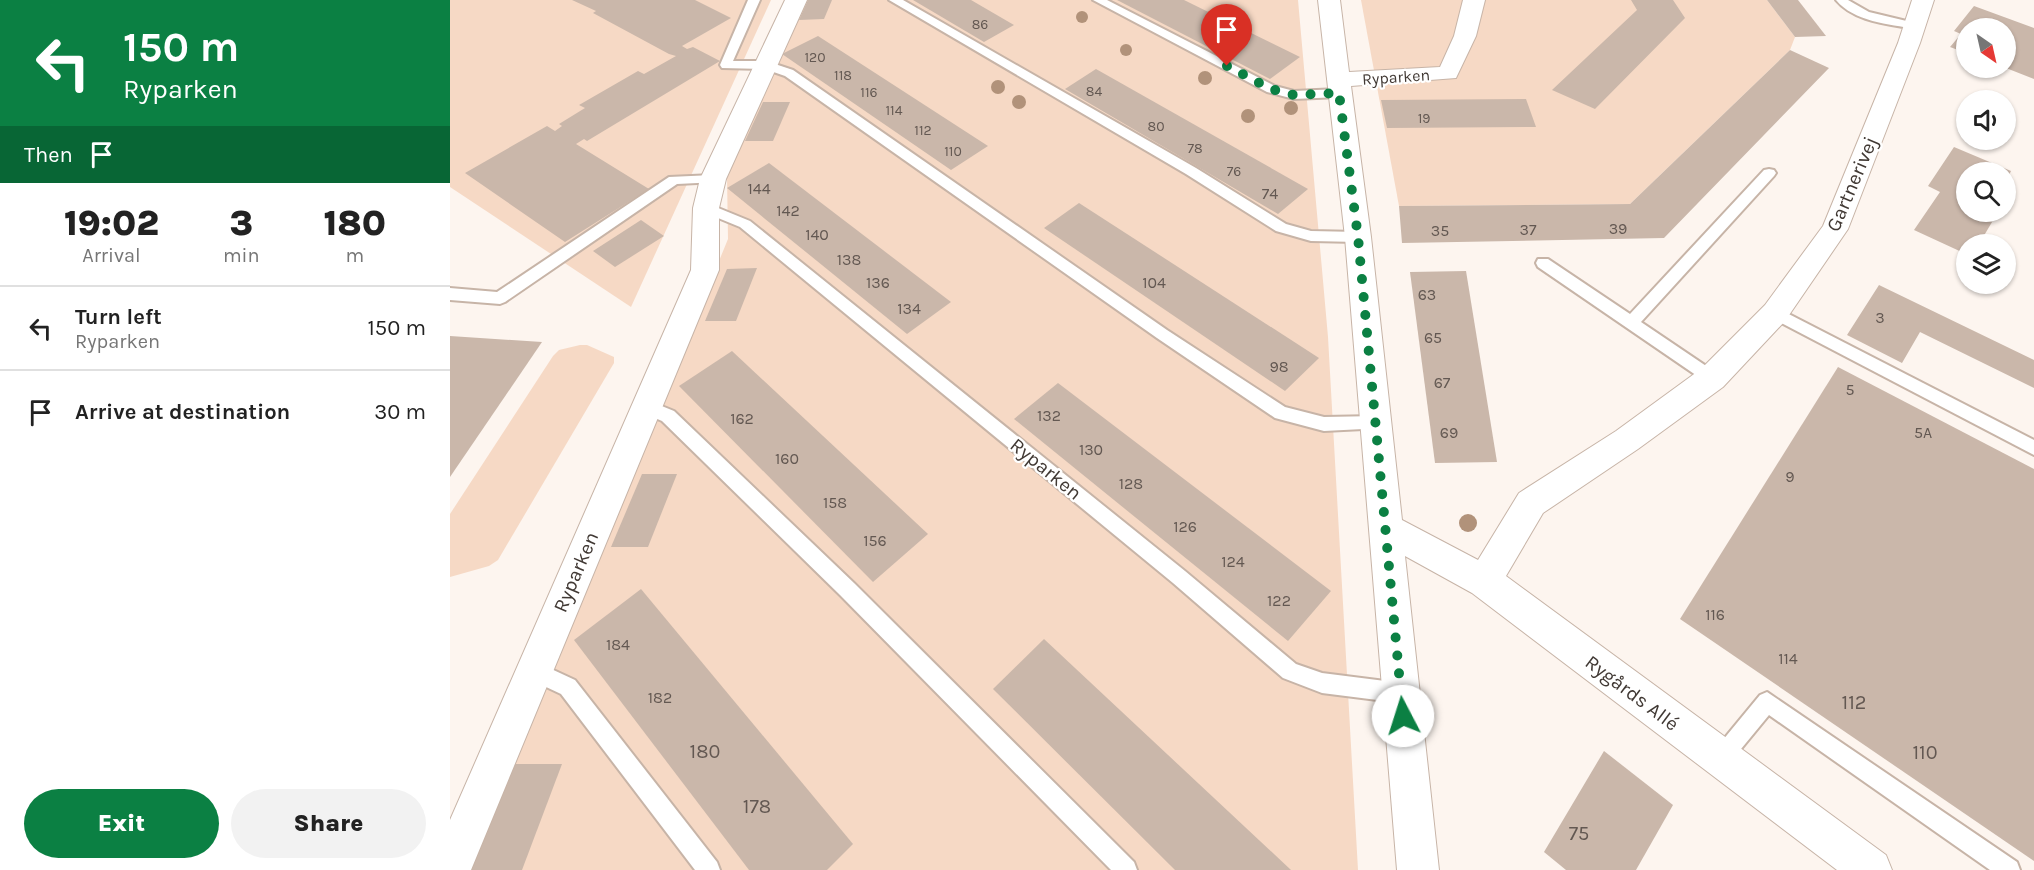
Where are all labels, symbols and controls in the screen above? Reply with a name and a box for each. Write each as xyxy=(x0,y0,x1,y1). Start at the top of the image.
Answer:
pin xyxy=(1201,4,1252,66)
icon: arrive xyxy=(1210,13,1243,46)
house number: 86 xyxy=(972,16,988,33)
north arrow xyxy=(1956,18,2016,78)
map controls xyxy=(1956,18,2016,294)
text: 150 m xyxy=(123,22,239,72)
icon: left xyxy=(24,24,102,102)
house number: 120 xyxy=(804,49,826,66)
street label: Ryparken xyxy=(1361,65,1431,89)
house number: 118 xyxy=(834,67,852,84)
text: Ryparken xyxy=(123,73,238,105)
house number: 84 xyxy=(1086,83,1102,100)
house number: 116 xyxy=(860,84,878,101)
button: sound xyxy=(1956,90,2016,150)
house number: 114 xyxy=(885,102,903,119)
house number: 19 xyxy=(1418,110,1430,127)
house number: 80 xyxy=(1148,118,1164,135)
house number: 112 xyxy=(914,122,932,139)
street label: Gartnerivej xyxy=(1822,133,1882,235)
icon: arrive xyxy=(85,138,118,171)
house number: 78 xyxy=(1187,140,1203,157)
text: Then xyxy=(24,142,73,168)
house number: 110 xyxy=(944,143,962,160)
button: search xyxy=(1956,162,2016,222)
house number: 76 xyxy=(1227,163,1241,180)
house number: 144 xyxy=(747,179,771,198)
house number: 74 xyxy=(1262,184,1278,203)
house number: 142 xyxy=(776,201,800,220)
text: 19:02 xyxy=(64,202,159,244)
text: 3 xyxy=(229,202,253,244)
text: 180 xyxy=(324,202,386,244)
house number: 39 xyxy=(1609,219,1627,238)
house number: 37 xyxy=(1520,220,1537,239)
house number: 35 xyxy=(1431,221,1449,240)
house number: 140 xyxy=(805,225,829,244)
button: layers xyxy=(1956,234,2016,294)
text: Arrival xyxy=(82,244,141,267)
text: min xyxy=(223,244,260,267)
text: m xyxy=(345,244,364,267)
house number: 138 xyxy=(837,250,861,269)
house number: 136 xyxy=(866,273,890,292)
house number: 104 xyxy=(1142,273,1166,292)
house number: 63 xyxy=(1418,285,1436,304)
house number: 134 xyxy=(897,299,921,318)
text: Turn left xyxy=(75,304,162,330)
house number: 3 xyxy=(1875,308,1885,327)
icon: left xyxy=(24,312,57,345)
text: 150 m xyxy=(367,315,426,341)
house number: 65 xyxy=(1424,328,1442,347)
text: Ryparken xyxy=(75,330,160,353)
house number: 98 xyxy=(1269,357,1289,376)
house number: 67 xyxy=(1434,373,1451,392)
house number: 5 xyxy=(1845,380,1855,399)
icon: arrive xyxy=(24,396,57,429)
text: Arrive at destination xyxy=(75,399,290,425)
text: 30 m xyxy=(374,399,426,425)
house number: 132 xyxy=(1037,406,1061,425)
house number: 162 xyxy=(730,409,754,428)
house number: 69 xyxy=(1440,423,1458,442)
house number: 5A xyxy=(1914,423,1932,442)
street label: Ryparken xyxy=(1006,433,1086,505)
house number: 130 xyxy=(1079,440,1103,459)
house number: 160 xyxy=(775,449,799,468)
house number: 9 xyxy=(1785,467,1795,486)
house number: 128 xyxy=(1119,474,1143,493)
house number: 158 xyxy=(823,493,847,512)
house number: 126 xyxy=(1173,517,1197,536)
street label: Ryparken xyxy=(549,528,603,616)
house number: 156 xyxy=(863,531,887,550)
house number: 124 xyxy=(1221,552,1245,571)
house number: 122 xyxy=(1267,591,1291,610)
house number: 116 xyxy=(1705,605,1725,624)
house number: 184 xyxy=(606,635,630,654)
house number: 114 xyxy=(1778,649,1798,668)
street label: Rygårds Allé xyxy=(1581,650,1683,736)
position arrow xyxy=(1371,684,1435,748)
house number: 182 xyxy=(648,688,672,707)
house number: 112 xyxy=(1842,691,1866,714)
house number: 180 xyxy=(690,740,720,763)
house number: 110 xyxy=(1912,741,1938,764)
button: Exit xyxy=(24,789,219,858)
button: Share xyxy=(231,789,426,858)
house number: 178 xyxy=(743,795,771,818)
house number: 75 xyxy=(1569,822,1589,845)

